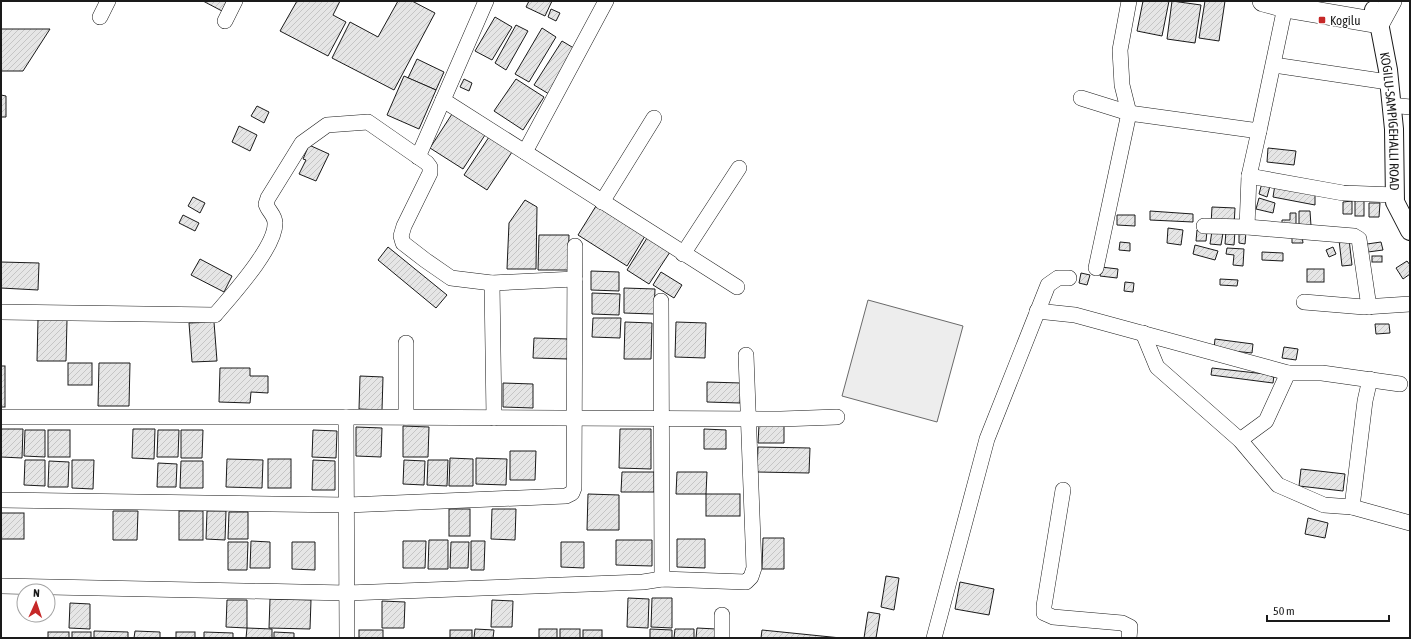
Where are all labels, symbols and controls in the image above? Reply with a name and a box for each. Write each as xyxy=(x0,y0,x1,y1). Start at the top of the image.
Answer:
place label: Kogilu xyxy=(1330,13,1361,28)
marker: Kogilu xyxy=(1317,15,1327,25)
street label: KOGILU-SAMPIGEHALLI ROAD xyxy=(1377,51,1402,191)
north arrow xyxy=(16,583,56,623)
text: N xyxy=(33,587,40,599)
scale bar xyxy=(1267,597,1389,623)
text: 50 m xyxy=(1273,604,1295,618)

